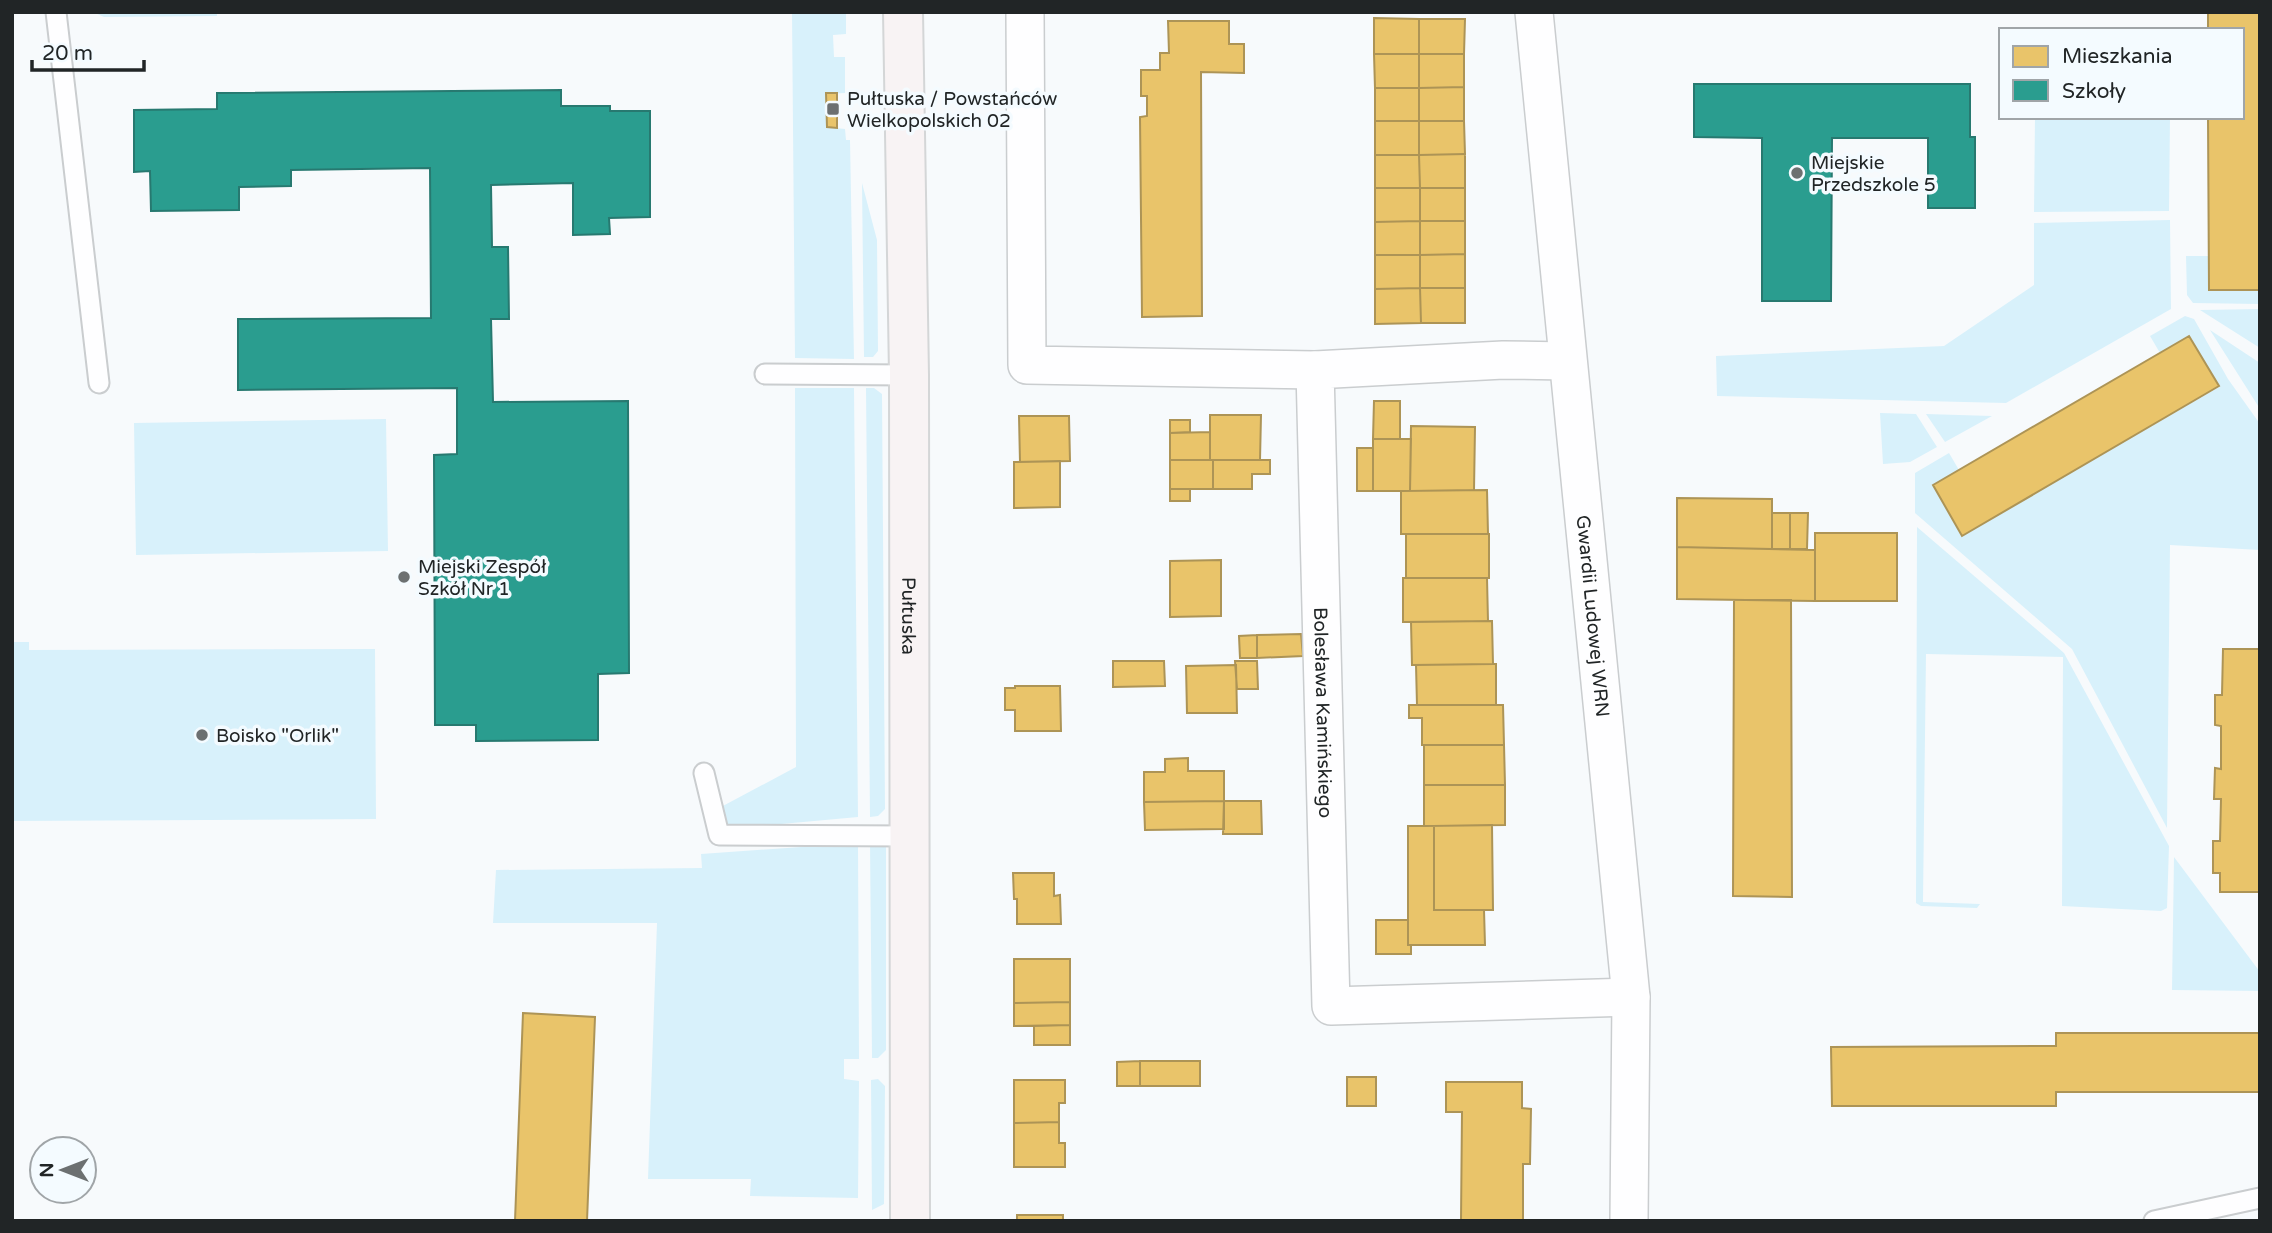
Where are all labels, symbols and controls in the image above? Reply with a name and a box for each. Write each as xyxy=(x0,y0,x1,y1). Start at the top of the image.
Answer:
scale bar xyxy=(32,28,144,72)
legend xyxy=(1999,28,2244,119)
text: 20 m xyxy=(42,41,93,66)
text: Mieszkania xyxy=(2062,44,2173,69)
text: Szkoły xyxy=(2062,79,2126,104)
place label: Pułtuska / Powstańców Wielkopolskich 02 xyxy=(847,88,1057,132)
marker: Pułtuska / Powstańców Wielkopolskich 02 xyxy=(825,101,841,117)
place label: Miejskie Przedszkole 5 xyxy=(1811,152,1936,196)
marker: Miejskie Przedszkole 5 xyxy=(1789,165,1805,181)
street label: Gwardii Ludowej WRN xyxy=(1572,514,1613,718)
place label: Miejski Zespół Szkół Nr 1 xyxy=(418,556,546,600)
marker: Miejski Zespół Szkół Nr 1 xyxy=(396,569,412,585)
street label: Pułtuska xyxy=(897,577,919,655)
street label: Bolesława Kamińskiego xyxy=(1309,607,1336,818)
place label: Boisko "Orlik" xyxy=(216,725,339,747)
marker: Boisko "Orlik" xyxy=(194,727,210,743)
north arrow xyxy=(28,1135,98,1205)
text: N xyxy=(36,1162,58,1178)

